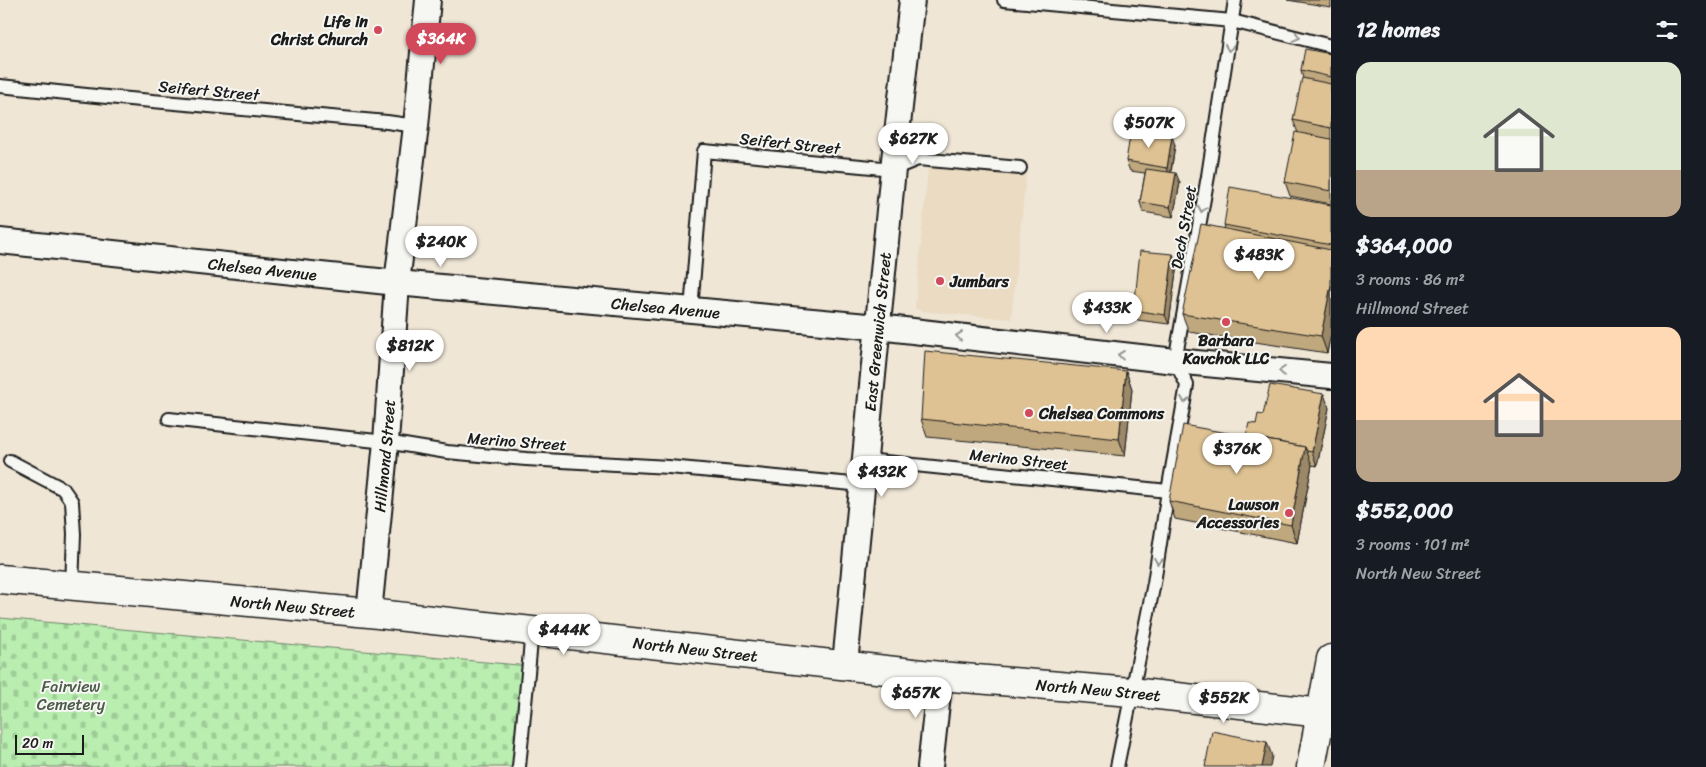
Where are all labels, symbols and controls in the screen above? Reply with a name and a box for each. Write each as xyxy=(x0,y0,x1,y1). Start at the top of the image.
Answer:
place label: Life in Christ Church xyxy=(270,7,369,54)
text: 12 homes xyxy=(1356,11,1440,49)
icon: filters xyxy=(1653,16,1681,44)
pin: $364K xyxy=(406,22,476,65)
marker: Life in Christ Church xyxy=(372,24,384,36)
text: $364K xyxy=(417,24,465,53)
one-way arrow xyxy=(1292,31,1301,42)
one-way arrow xyxy=(1224,44,1234,53)
street label: Seifert Street xyxy=(157,72,261,109)
icon: home xyxy=(1474,95,1564,185)
pin: $507K xyxy=(1114,106,1184,149)
text: $507K xyxy=(1124,108,1174,137)
pin: $627K xyxy=(878,122,948,165)
street label: Seifert Street xyxy=(738,124,842,163)
text: $627K xyxy=(889,124,937,153)
street label: Dech Street xyxy=(1162,183,1205,271)
one-way arrow xyxy=(1198,204,1208,213)
pin: $240K xyxy=(406,226,476,268)
text: $240K xyxy=(416,227,466,256)
text: $364,000 xyxy=(1356,227,1452,265)
pin: $483K xyxy=(1224,238,1294,281)
text: $483K xyxy=(1235,240,1283,269)
street label: Chelsea Avenue xyxy=(207,249,319,289)
street label: East Greenwich Street xyxy=(856,251,900,412)
text: 3 rooms · 86 m² xyxy=(1356,265,1465,294)
place label: Jumbars xyxy=(949,267,1010,296)
marker: Jumbars xyxy=(934,275,946,287)
street label: Chelsea Avenue xyxy=(610,289,722,328)
pin: $433K xyxy=(1072,292,1142,334)
text: $433K xyxy=(1083,293,1131,322)
text: Hillmond Street xyxy=(1356,294,1469,323)
marker: Barbara Kavchok LLC xyxy=(1220,316,1232,328)
place label: Barbara Kavchok LLC xyxy=(1182,326,1270,373)
pin: $812K xyxy=(375,330,445,372)
text: $812K xyxy=(387,331,433,360)
one-way arrow xyxy=(955,331,963,342)
one-way arrow xyxy=(1116,350,1124,361)
icon: home xyxy=(1474,360,1564,450)
one-way arrow xyxy=(1278,366,1286,377)
one-way arrow xyxy=(1180,396,1190,405)
street label: Hillmond Street xyxy=(365,398,404,514)
place label: Chelsea Commons xyxy=(1038,399,1165,428)
marker: Chelsea Commons xyxy=(1023,407,1035,419)
street label: Merino Street xyxy=(466,424,568,459)
pin: $376K xyxy=(1202,432,1272,475)
text: $376K xyxy=(1213,434,1261,463)
street label: Merino Street xyxy=(968,440,1070,479)
pin: $432K xyxy=(847,456,917,498)
text: $432K xyxy=(858,457,906,486)
place label: Lawson Accessories xyxy=(1196,490,1279,537)
text: $552,000 xyxy=(1356,492,1453,530)
marker: Lawson Accessories xyxy=(1283,507,1295,519)
text: 3 rooms · 101 m² xyxy=(1356,530,1470,559)
one-way arrow xyxy=(1153,556,1163,565)
text: North New Street xyxy=(1356,559,1481,588)
street label: North New Street xyxy=(229,586,356,627)
pin: $444K xyxy=(529,614,599,656)
text: $444K xyxy=(539,615,589,644)
street label: North New Street xyxy=(632,628,759,671)
street label: North New Street xyxy=(1035,670,1162,710)
park label: Fairview Cemetery xyxy=(37,672,106,719)
pin: $657K xyxy=(881,676,951,719)
text: $657K xyxy=(892,678,940,707)
pin: $552K xyxy=(1189,682,1259,724)
text: $552K xyxy=(1199,683,1249,712)
text: 20 m xyxy=(22,731,53,756)
scale bar xyxy=(15,732,84,755)

